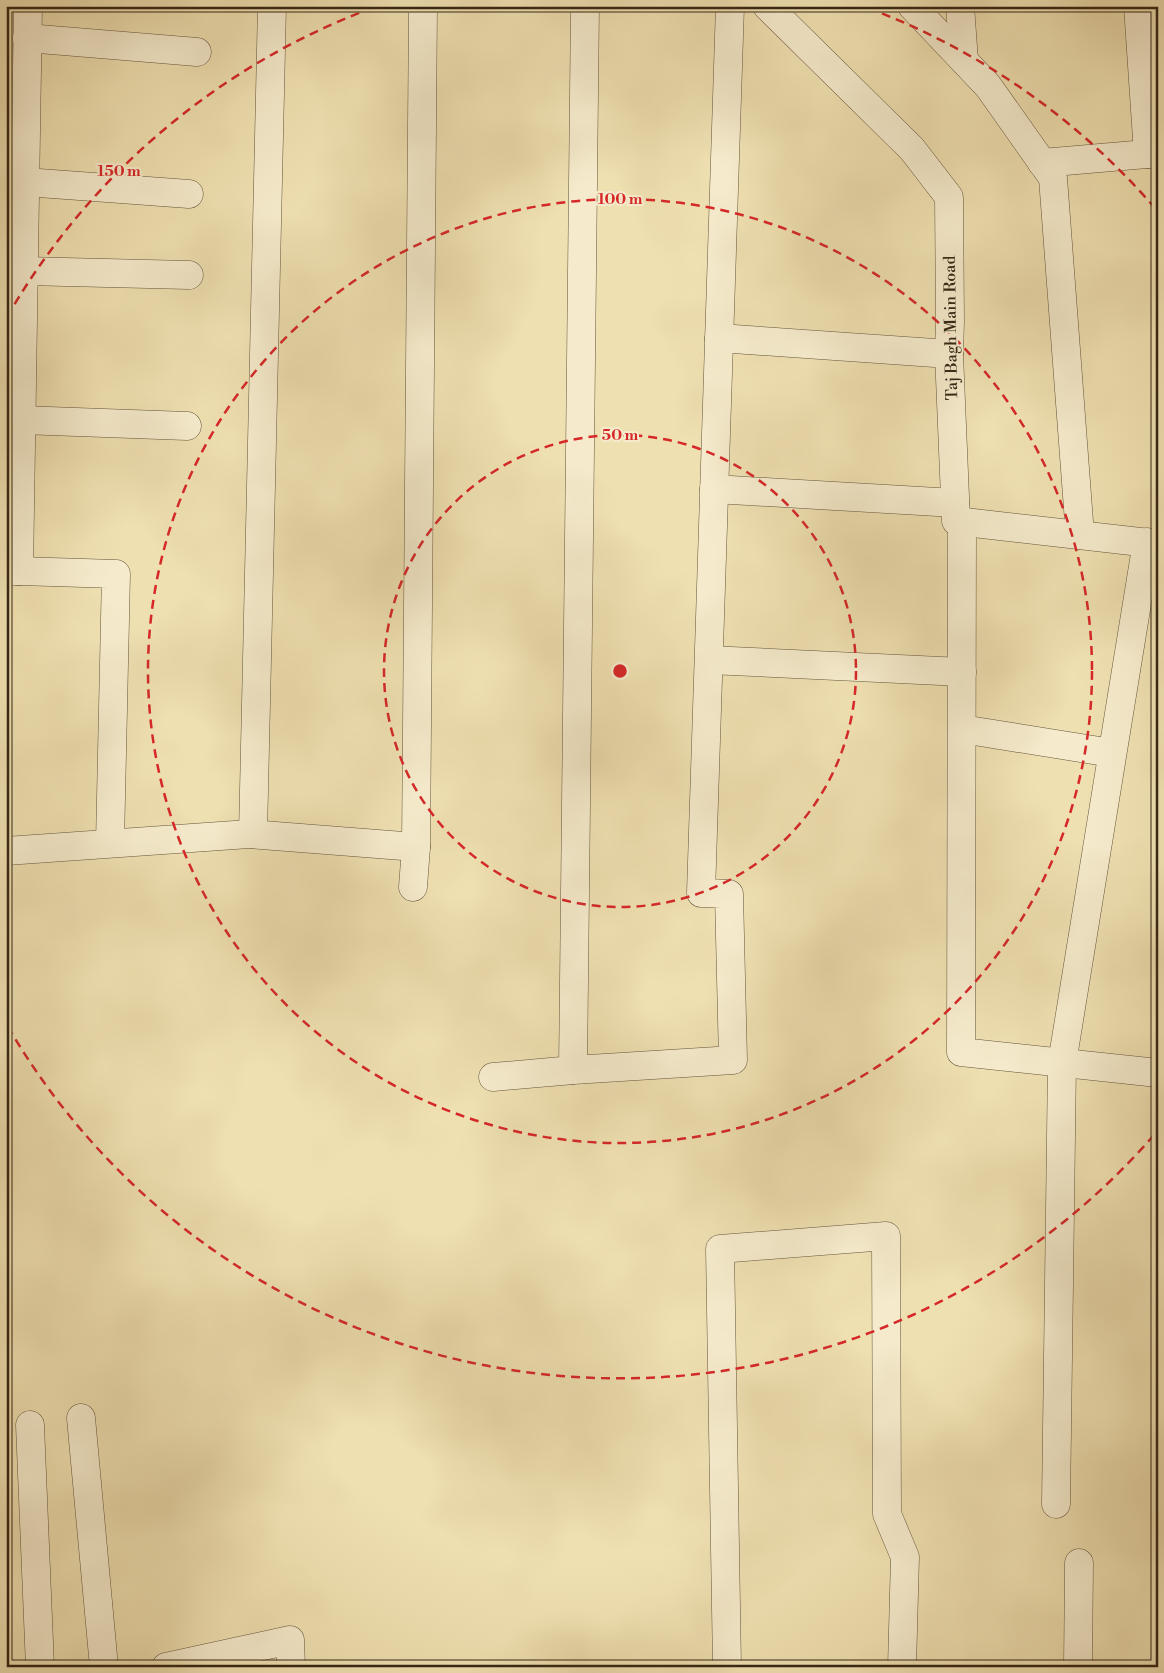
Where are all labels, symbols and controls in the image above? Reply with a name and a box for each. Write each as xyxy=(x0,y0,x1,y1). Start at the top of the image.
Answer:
text: 150 m xyxy=(97,162,141,181)
text: 100 m xyxy=(598,190,643,209)
street label: Taj Bagh Main Road xyxy=(940,255,962,401)
text: 50 m xyxy=(602,426,638,445)
centre of rings xyxy=(611,662,629,680)

